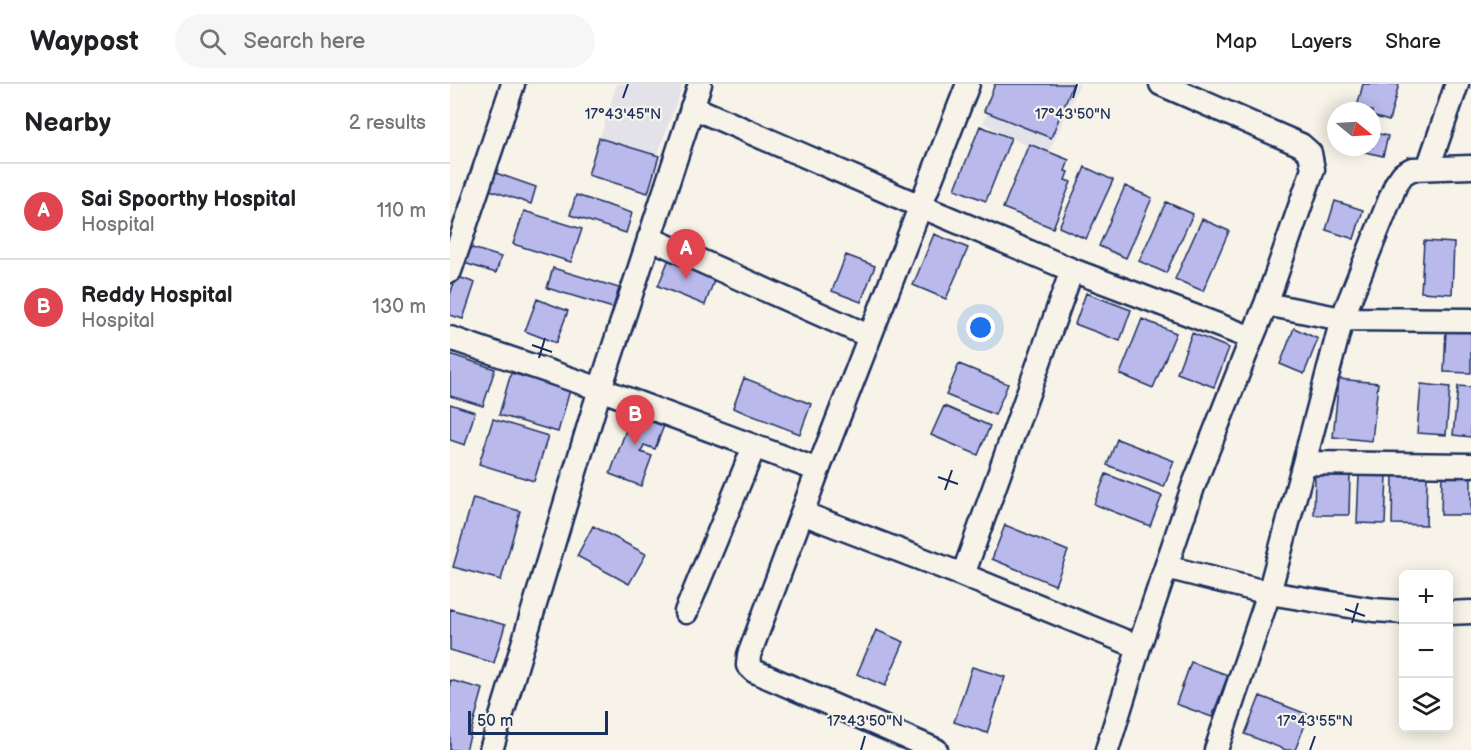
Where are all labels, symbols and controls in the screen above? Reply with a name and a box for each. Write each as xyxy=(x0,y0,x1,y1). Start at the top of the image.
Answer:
search box xyxy=(175,14,595,68)
text: Waypost xyxy=(30,25,139,58)
icon: search xyxy=(196,25,229,58)
text: Search here xyxy=(244,28,365,55)
text: Map xyxy=(1215,29,1257,54)
text: Layers xyxy=(1290,29,1352,54)
text: Share xyxy=(1385,29,1441,54)
north arrow xyxy=(1327,102,1381,156)
text: 17°43'45"N xyxy=(585,105,661,124)
text: 17°43'50"N xyxy=(1035,105,1111,124)
text: Nearby xyxy=(24,108,111,139)
text: 2 results xyxy=(349,111,426,135)
text: Sai Spoorthy Hospital xyxy=(81,186,296,213)
text: A xyxy=(37,199,50,223)
text: 110 m xyxy=(377,199,426,223)
text: Hospital xyxy=(81,213,154,237)
pin: A xyxy=(666,230,706,279)
text: Reddy Hospital xyxy=(81,282,233,309)
text: B xyxy=(36,295,51,319)
text: 130 m xyxy=(372,295,426,319)
text: Hospital xyxy=(81,309,154,333)
your location xyxy=(966,313,995,342)
pin: B xyxy=(616,396,654,445)
map controls xyxy=(1399,570,1453,732)
button: + xyxy=(1399,570,1453,624)
button: − xyxy=(1399,624,1453,678)
button: layers xyxy=(1399,678,1453,732)
scale bar xyxy=(468,708,608,736)
text: 50 m xyxy=(477,712,513,731)
text: 17°43'50"N xyxy=(827,712,903,731)
text: 17°43'55"N xyxy=(1277,712,1353,731)

